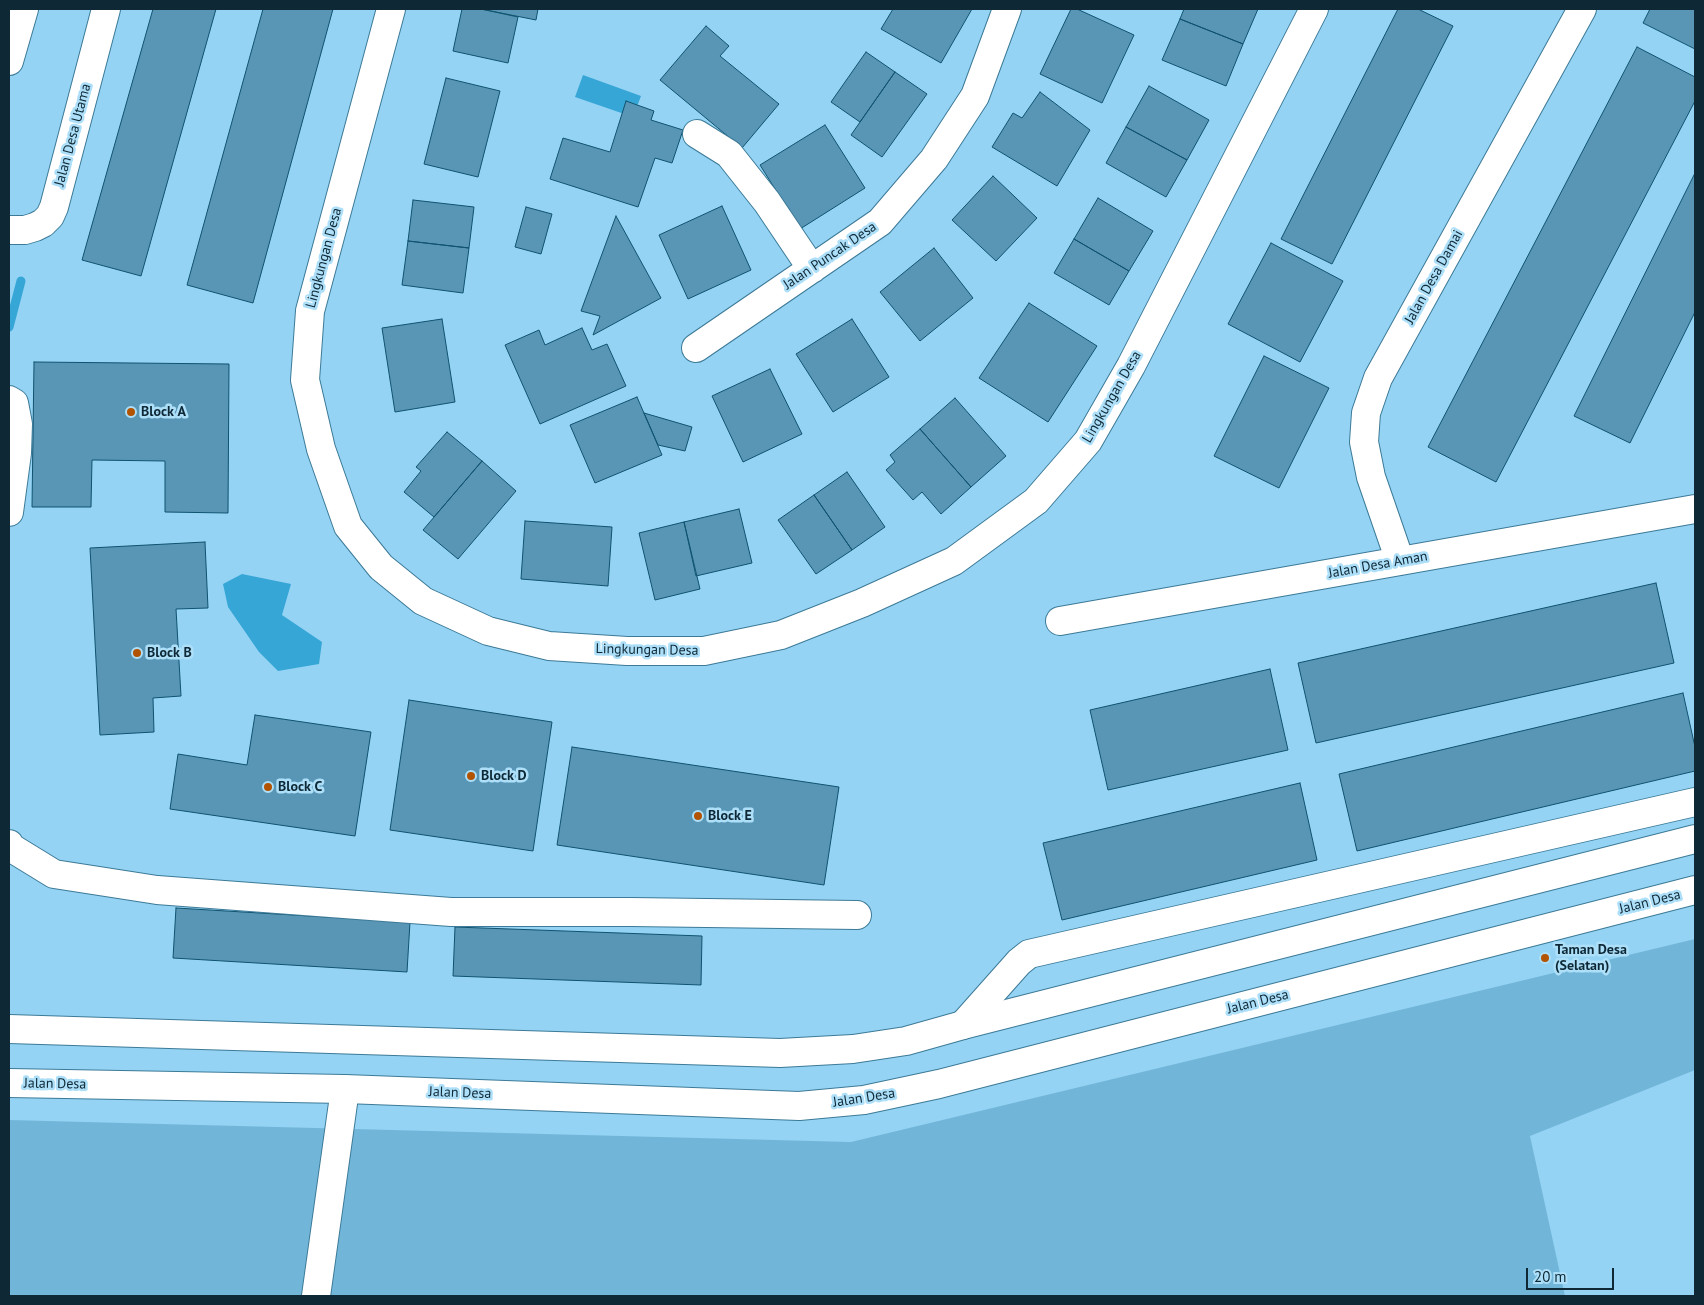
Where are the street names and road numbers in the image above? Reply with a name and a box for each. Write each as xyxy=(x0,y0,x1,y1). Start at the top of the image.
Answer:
street label: Jalan Desa Utama xyxy=(51,82,95,188)
street label: Lingkungan Desa xyxy=(303,206,345,310)
street label: Jalan Puncak Desa xyxy=(780,219,880,293)
street label: Jalan Desa Damai xyxy=(1401,227,1467,327)
street label: Lingkungan Desa xyxy=(1079,348,1145,446)
street label: Jalan Desa Aman xyxy=(1327,548,1429,582)
street label: Lingkungan Desa xyxy=(595,641,699,659)
street label: Jalan Desa xyxy=(1618,886,1682,918)
street label: Jalan Desa xyxy=(1226,986,1290,1018)
street label: Jalan Desa xyxy=(24,1075,86,1093)
street label: Jalan Desa xyxy=(428,1084,492,1102)
street label: Jalan Desa xyxy=(832,1085,896,1111)

